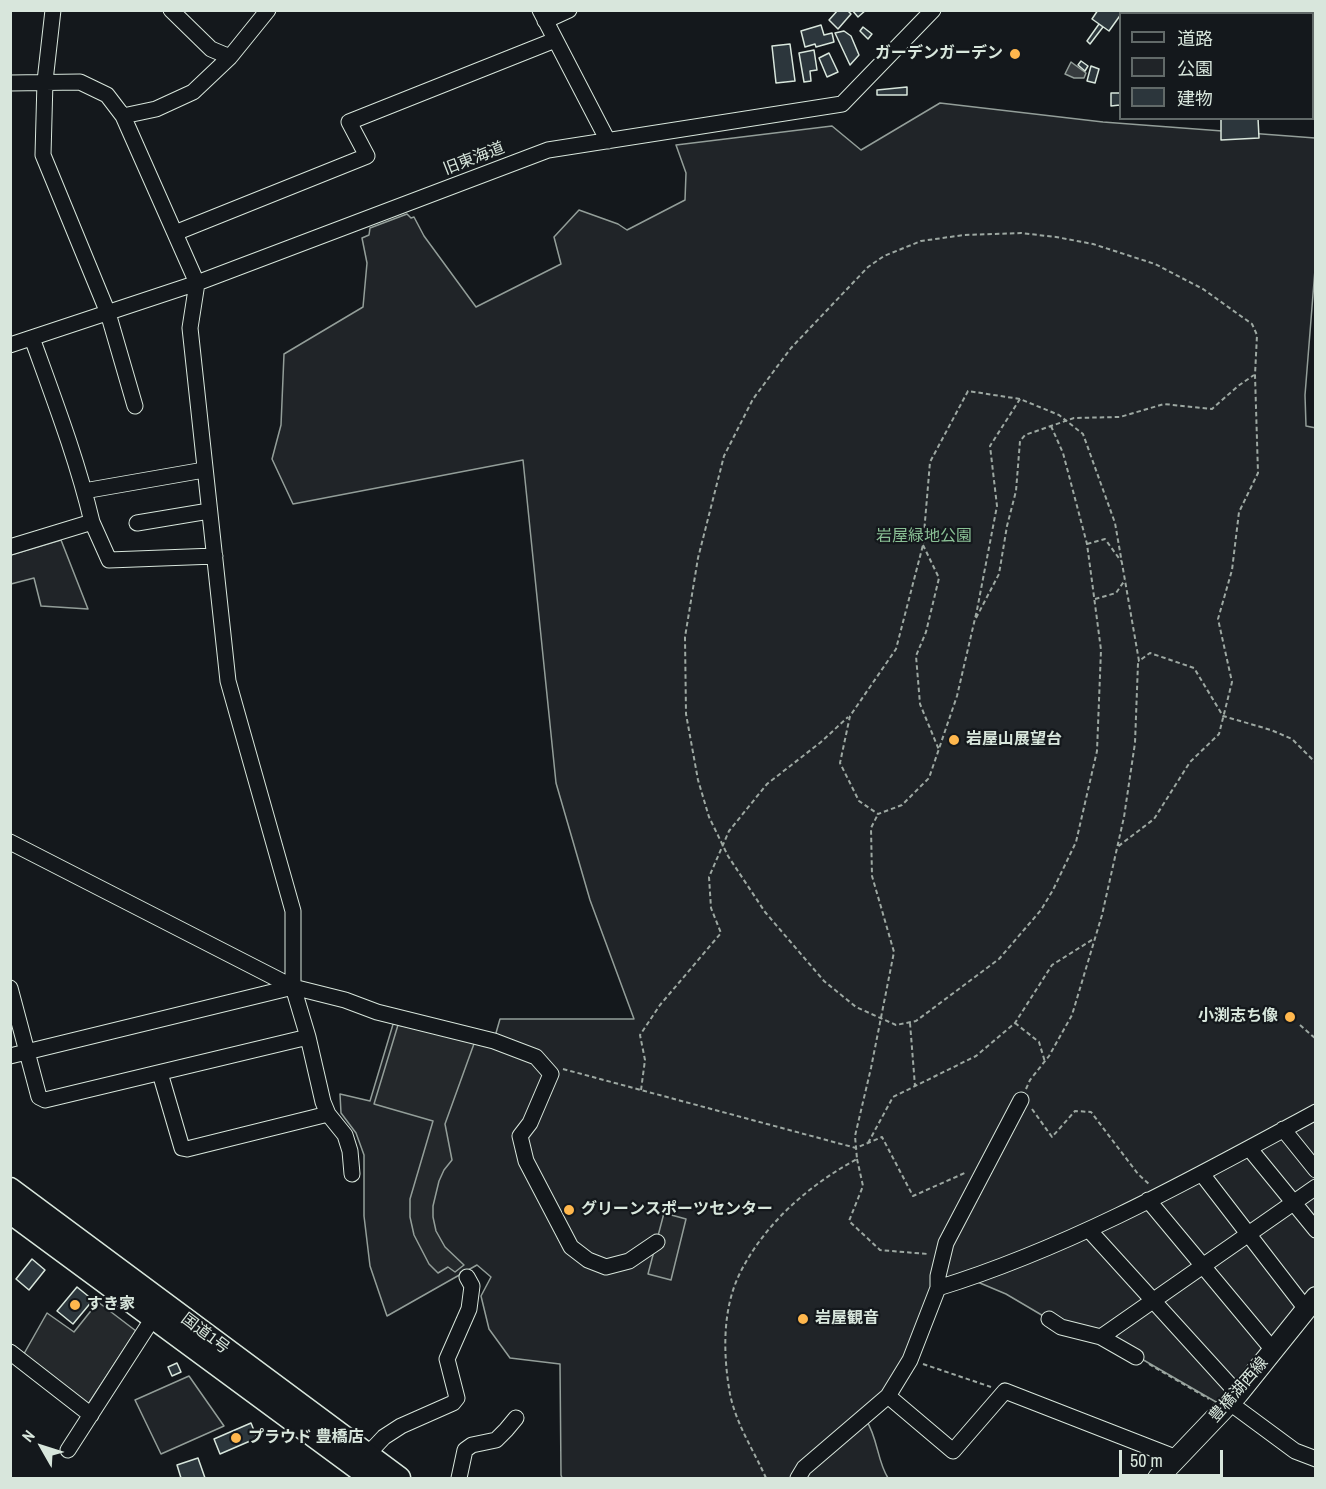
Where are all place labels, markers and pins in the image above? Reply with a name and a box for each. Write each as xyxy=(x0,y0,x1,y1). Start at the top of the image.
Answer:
place label: ガーデンガーデン xyxy=(875,44,1003,64)
marker: ガーデンガーデン xyxy=(1008,47,1022,61)
place label: 岩屋山展望台 xyxy=(966,730,1062,750)
marker: 岩屋山展望台 xyxy=(947,733,961,747)
place label: 小渕志ち像 xyxy=(1198,1007,1278,1027)
marker: 小渕志ち像 xyxy=(1283,1010,1297,1024)
place label: グリーンスポーツセンター xyxy=(581,1200,773,1220)
marker: グリーンスポーツセンター xyxy=(562,1203,576,1217)
place label: すき家 xyxy=(87,1295,135,1315)
marker: すき家 xyxy=(68,1298,82,1312)
place label: 岩屋観音 xyxy=(815,1309,879,1329)
marker: 岩屋観音 xyxy=(796,1312,810,1326)
place label: プラウド 豊橋店 xyxy=(248,1428,364,1448)
marker: プラウド 豊橋店 xyxy=(229,1431,243,1445)

